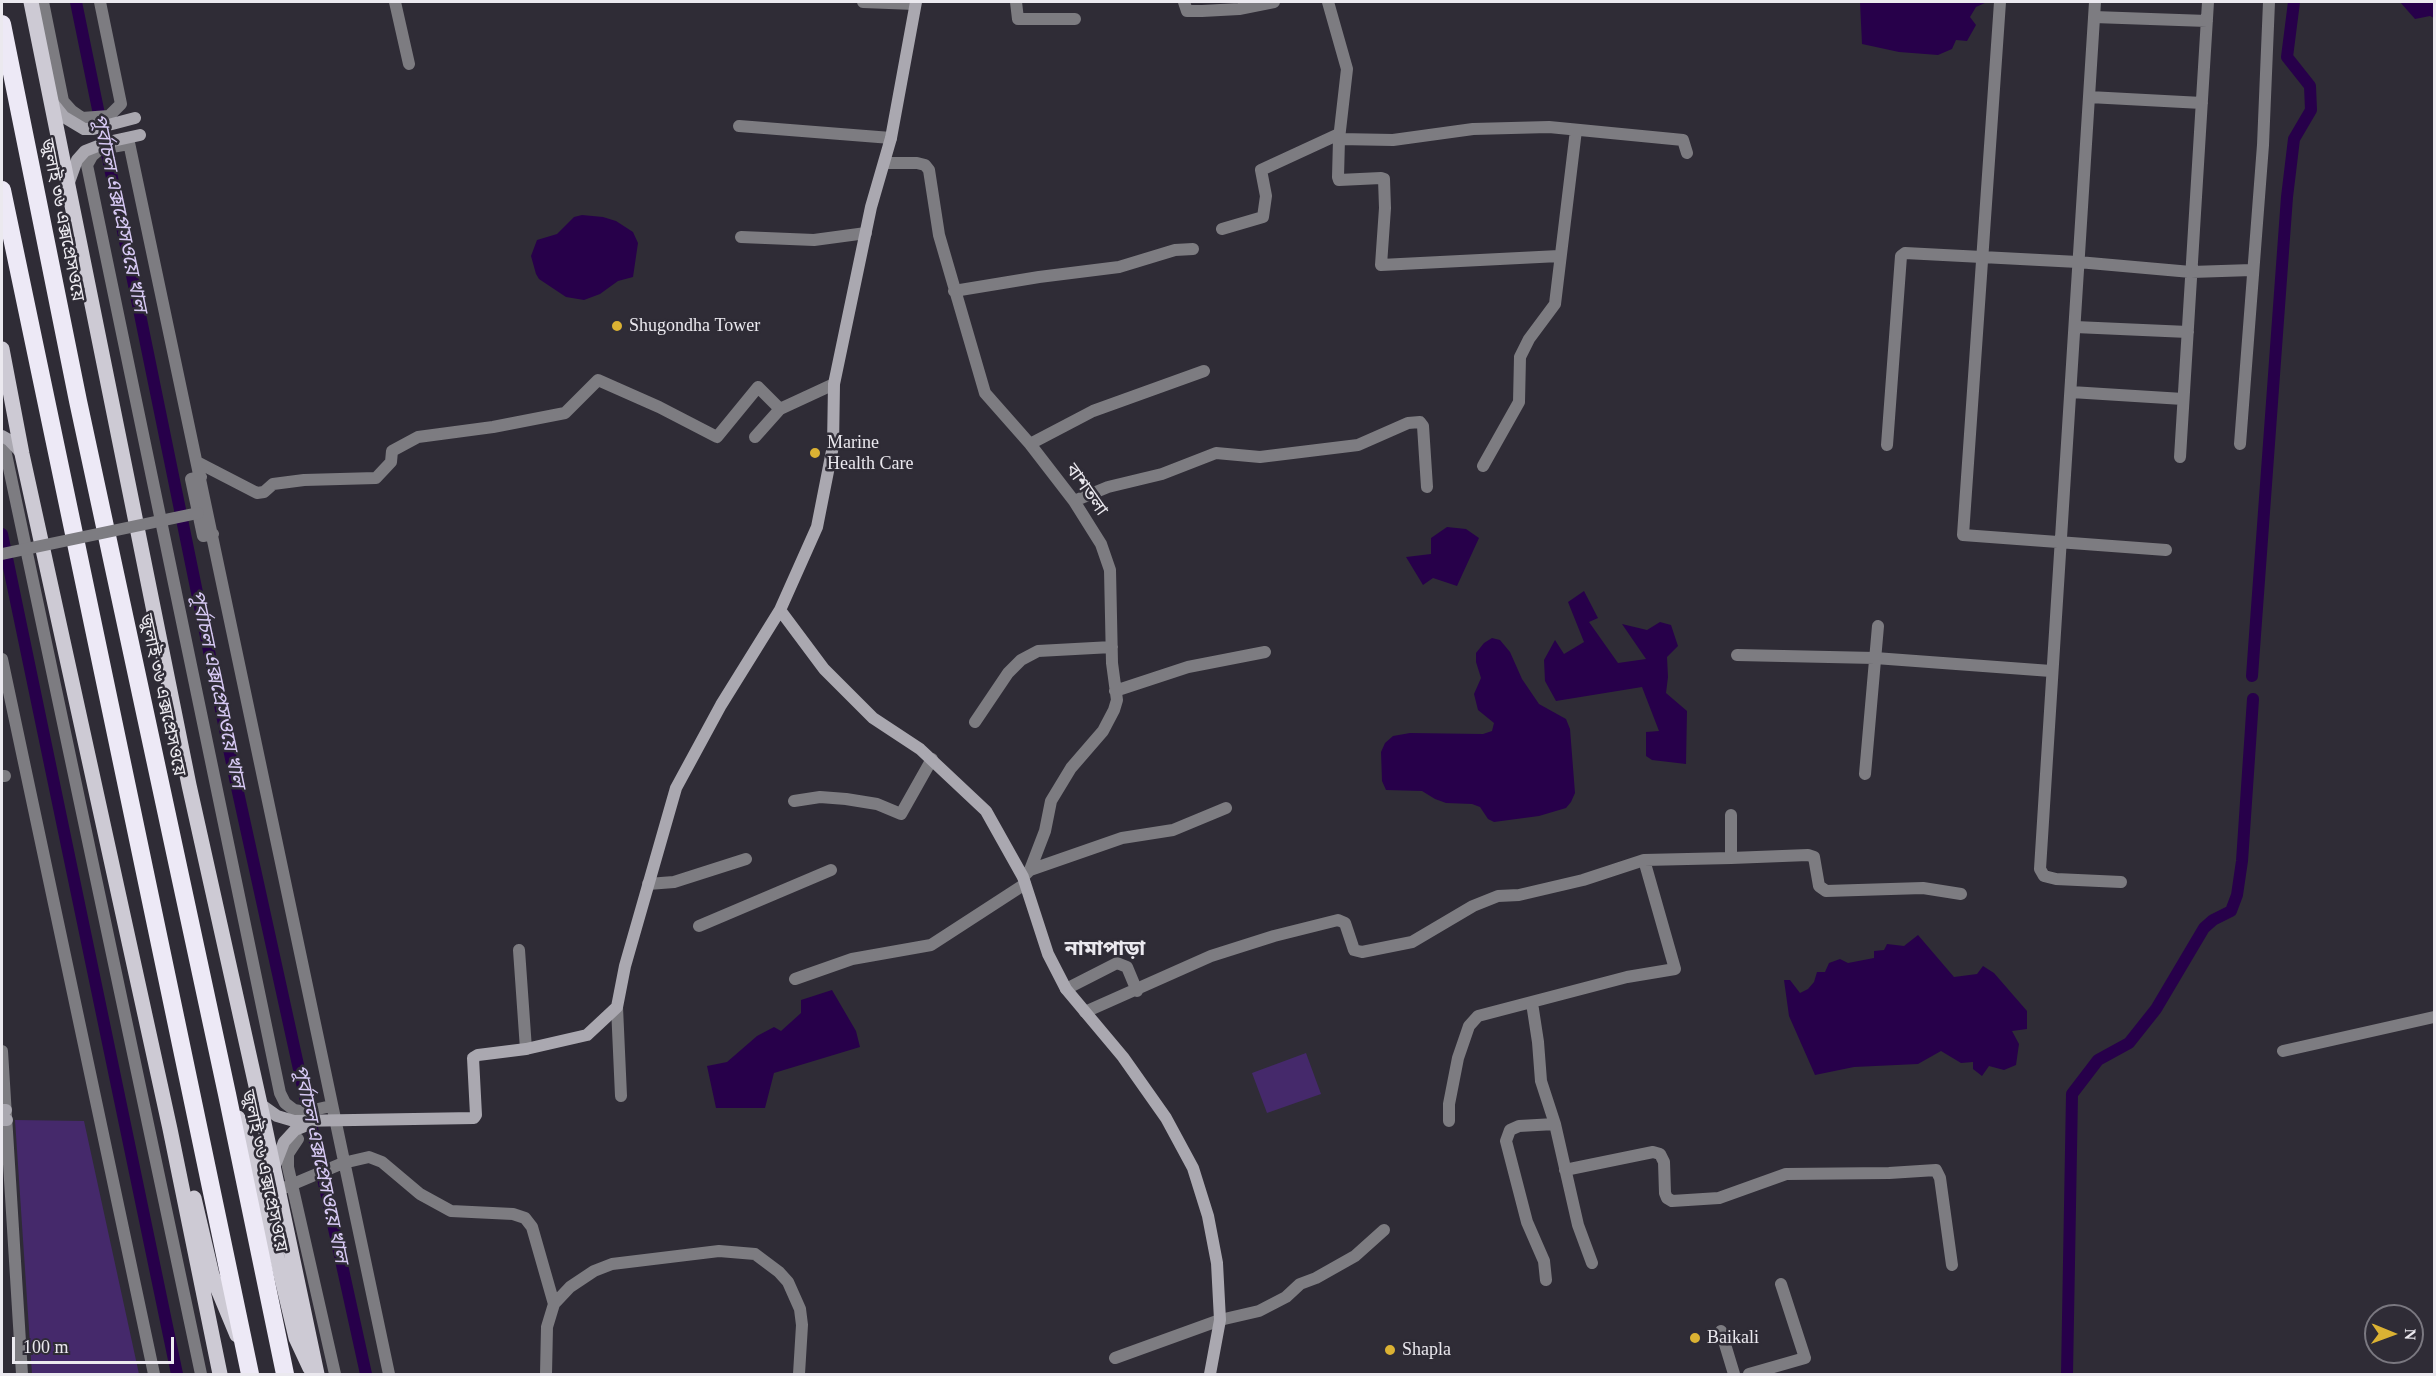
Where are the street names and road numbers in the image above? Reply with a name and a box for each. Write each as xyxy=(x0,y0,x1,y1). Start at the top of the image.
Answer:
street label: জুলাই ৩৬ এক্সপ্রেসওয়ে xyxy=(36,137,88,303)
street label: বাশতলা xyxy=(1060,460,1112,520)
street label: জুলাই ৩৬ এক্সপ্রেসওয়ে xyxy=(134,612,190,778)
street label: জুলাই ৩৬ এক্সপ্রেসওয়ে xyxy=(236,1088,292,1254)

